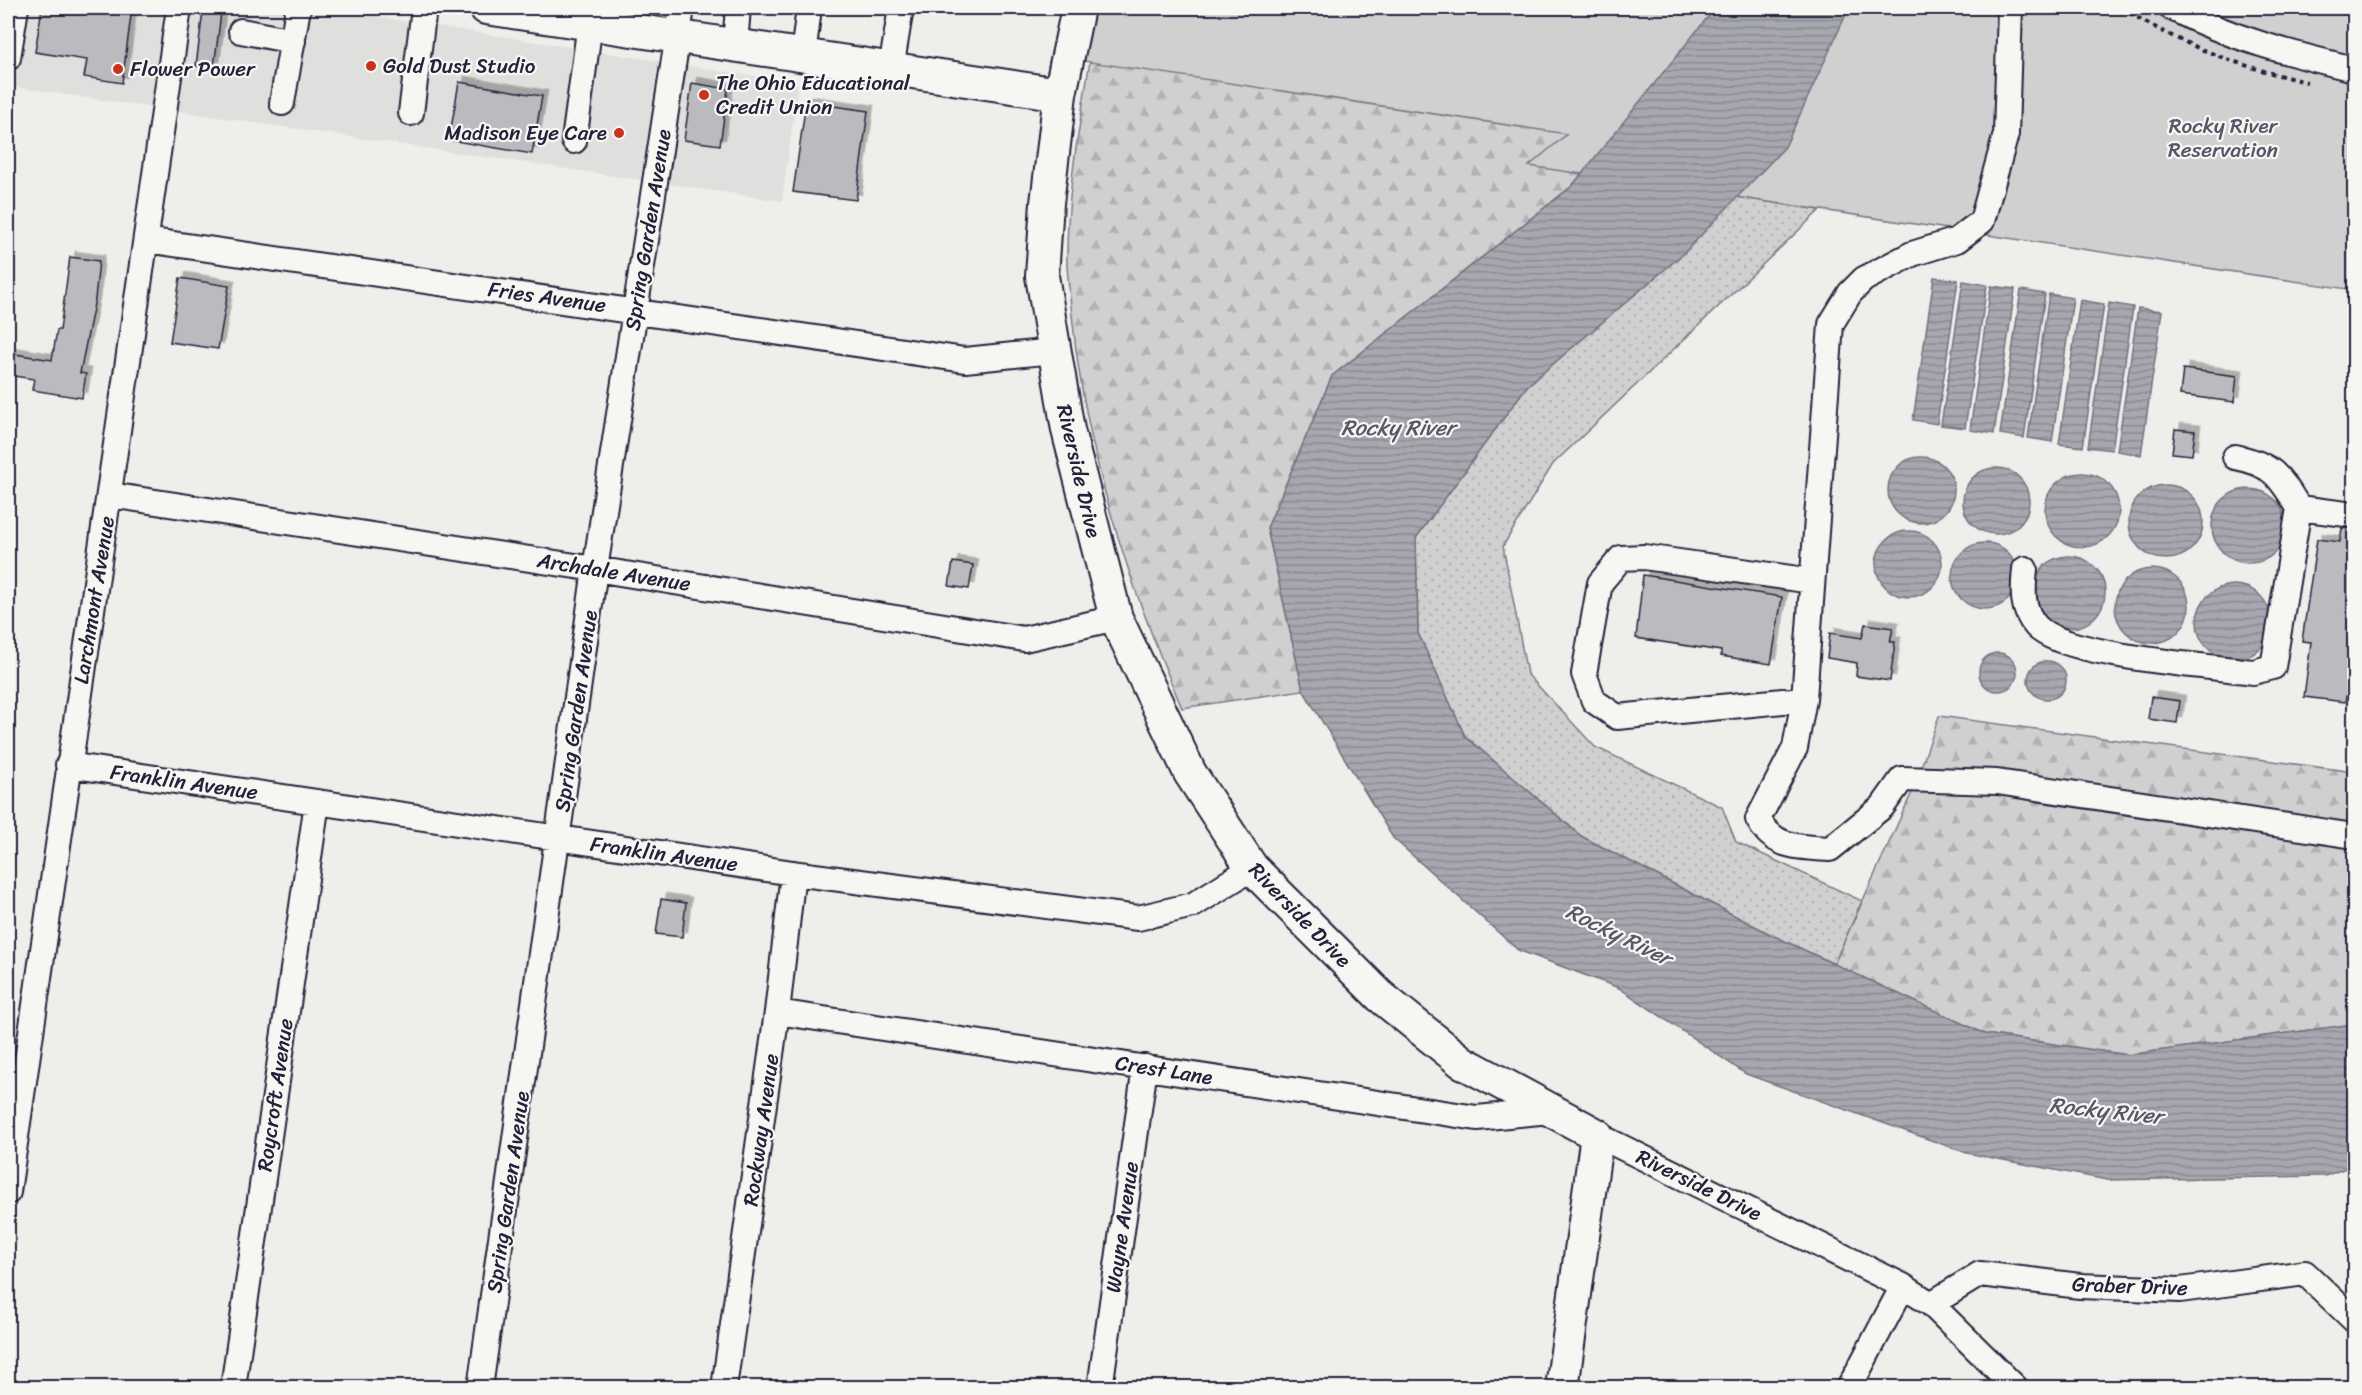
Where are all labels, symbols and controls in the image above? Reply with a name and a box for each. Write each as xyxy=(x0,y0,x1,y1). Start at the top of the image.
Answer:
place label: Gold Dust Studio xyxy=(383,47,536,85)
place label: Flower Power xyxy=(130,50,256,88)
marker: Gold Dust Studio xyxy=(364,59,378,73)
marker: Flower Power xyxy=(111,62,125,76)
place label: The Ohio Educational Credit Union xyxy=(716,64,911,126)
marker: The Ohio Educational Credit Union xyxy=(697,88,711,102)
park label: Rocky River Reservation xyxy=(2168,107,2279,169)
place label: Madison Eye Care xyxy=(444,114,607,152)
marker: Madison Eye Care xyxy=(612,126,626,140)
street label: Spring Garden Avenue xyxy=(613,127,683,333)
street label: Fries Avenue xyxy=(486,270,609,324)
street label: Riverside Drive xyxy=(1045,400,1113,542)
water label: Rocky River xyxy=(1341,408,1459,447)
street label: Larchmont Avenue xyxy=(62,513,126,687)
street label: Archdale Avenue xyxy=(534,541,694,603)
street label: Spring Garden Avenue xyxy=(543,608,609,814)
street label: Franklin Avenue xyxy=(108,753,260,811)
street label: Franklin Avenue xyxy=(588,825,740,883)
street label: Riverside Drive xyxy=(1239,853,1361,977)
water label: Rocky River xyxy=(1559,892,1682,979)
street label: Roycroft Avenue xyxy=(245,1016,305,1174)
street label: Crest Lane xyxy=(1113,1044,1215,1096)
street label: Rockway Avenue xyxy=(731,1051,791,1209)
water label: Rocky River xyxy=(2047,1085,2168,1136)
street label: Spring Garden Avenue xyxy=(475,1089,541,1295)
street label: Riverside Drive xyxy=(1629,1138,1769,1232)
street label: Wayne Avenue xyxy=(1094,1159,1150,1295)
street label: Graber Drive xyxy=(2071,1265,2189,1307)

